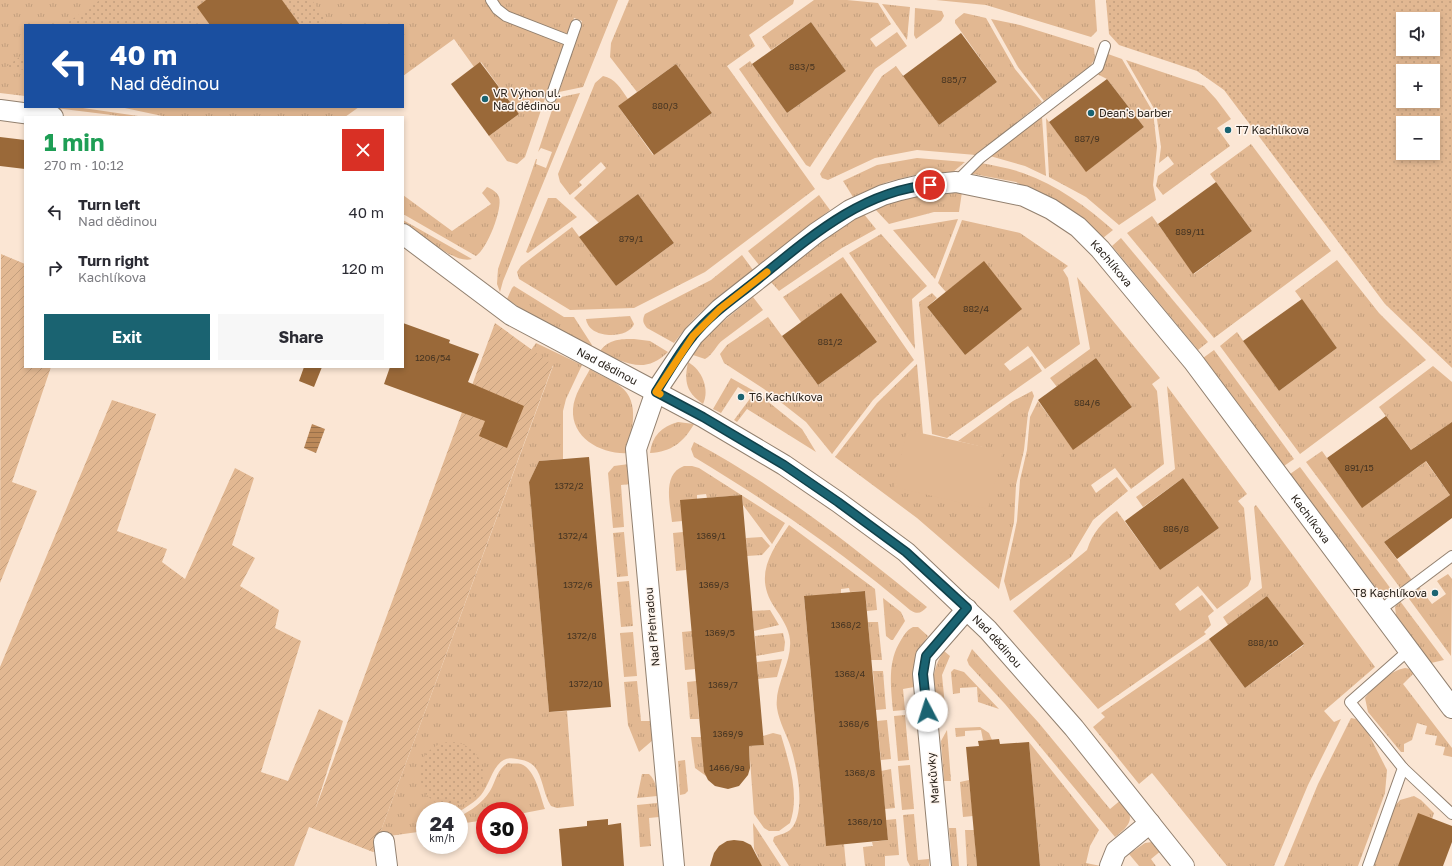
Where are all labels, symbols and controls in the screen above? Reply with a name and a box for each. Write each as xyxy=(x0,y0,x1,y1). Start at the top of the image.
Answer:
map controls xyxy=(1396,12,1440,160)
button: sound xyxy=(1396,12,1440,56)
text: 40 m xyxy=(110,38,177,71)
icon: left xyxy=(44,40,96,92)
house number: 883/5 xyxy=(789,61,815,72)
button: + xyxy=(1396,64,1440,108)
text: Nad dědinou xyxy=(110,72,220,94)
house number: 885/7 xyxy=(941,74,967,85)
place label: VR Výhon ul. Nad dědinou xyxy=(493,86,561,112)
marker: VR Výhon ul. Nad dědinou xyxy=(480,94,490,104)
house number: 880/3 xyxy=(652,100,678,111)
place label: Dean's barber xyxy=(1099,106,1172,119)
marker: Dean's barber xyxy=(1086,108,1096,118)
button: − xyxy=(1396,116,1440,160)
place label: T7 Kachlíkova xyxy=(1236,123,1309,136)
marker: T7 Kachlíkova xyxy=(1223,125,1233,135)
text: 1 min xyxy=(44,127,104,156)
button: close xyxy=(342,129,384,171)
house number: 887/9 xyxy=(1074,133,1100,144)
text: 270 m · 10:12 xyxy=(44,157,124,173)
pin xyxy=(913,168,947,202)
icon: arrive xyxy=(919,174,941,196)
text: Turn left xyxy=(78,195,140,213)
icon: left xyxy=(44,201,66,223)
text: 40 m xyxy=(349,203,384,221)
text: Nad dědinou xyxy=(78,213,157,229)
house number: 889/11 xyxy=(1175,226,1205,237)
house number: 879/1 xyxy=(619,233,644,244)
street label: Kachlíkova xyxy=(1088,237,1136,289)
text: Turn right xyxy=(78,251,149,269)
icon: right xyxy=(44,257,66,279)
text: 120 m xyxy=(342,259,384,277)
text: Kachlíkova xyxy=(78,269,146,285)
house number: 882/4 xyxy=(963,303,990,314)
button: Exit xyxy=(44,314,210,360)
button: Share xyxy=(218,314,384,360)
house number: 881/2 xyxy=(818,336,842,347)
street label: Nad dědinou xyxy=(575,344,640,387)
house number: 1206/54 xyxy=(415,352,451,363)
place label: T6 Kachlíkova xyxy=(749,390,823,403)
marker: T6 Kachlíkova xyxy=(736,392,746,402)
house number: 884/6 xyxy=(1074,397,1100,408)
house number: 891/15 xyxy=(1344,462,1374,473)
house number: 1372/2 xyxy=(554,480,584,491)
street label: Kachlíkova xyxy=(1289,491,1334,545)
house number: 886/8 xyxy=(1163,523,1189,534)
house number: 1372/4 xyxy=(558,530,588,541)
house number: 1369/1 xyxy=(696,530,726,541)
house number: 1372/6 xyxy=(563,579,593,590)
house number: 1369/3 xyxy=(699,579,729,590)
place label: T8 Kachlíkova xyxy=(1353,586,1427,599)
street label: Nad Přehradou xyxy=(642,587,661,667)
marker: T8 Kachlíkova xyxy=(1430,588,1440,598)
street label: Nad dědinou xyxy=(970,612,1025,670)
house number: 1368/2 xyxy=(831,619,861,630)
house number: 1369/5 xyxy=(705,627,735,638)
house number: 1372/8 xyxy=(567,630,597,641)
house number: 888/10 xyxy=(1248,637,1279,648)
house number: 1368/4 xyxy=(835,668,866,679)
house number: 1372/10 xyxy=(569,678,603,689)
house number: 1369/7 xyxy=(708,679,738,690)
position arrow xyxy=(906,690,948,732)
house number: 1368/6 xyxy=(839,718,869,729)
house number: 1369/9 xyxy=(713,728,743,739)
street label: Markůvky xyxy=(924,752,941,804)
house number: 1466/9a xyxy=(709,762,745,773)
house number: 1368/8 xyxy=(845,767,875,778)
speed limit sign: 30 xyxy=(476,802,528,854)
text: 24 xyxy=(430,811,454,835)
house number: 1368/10 xyxy=(848,816,883,827)
text: km/h xyxy=(429,832,455,844)

